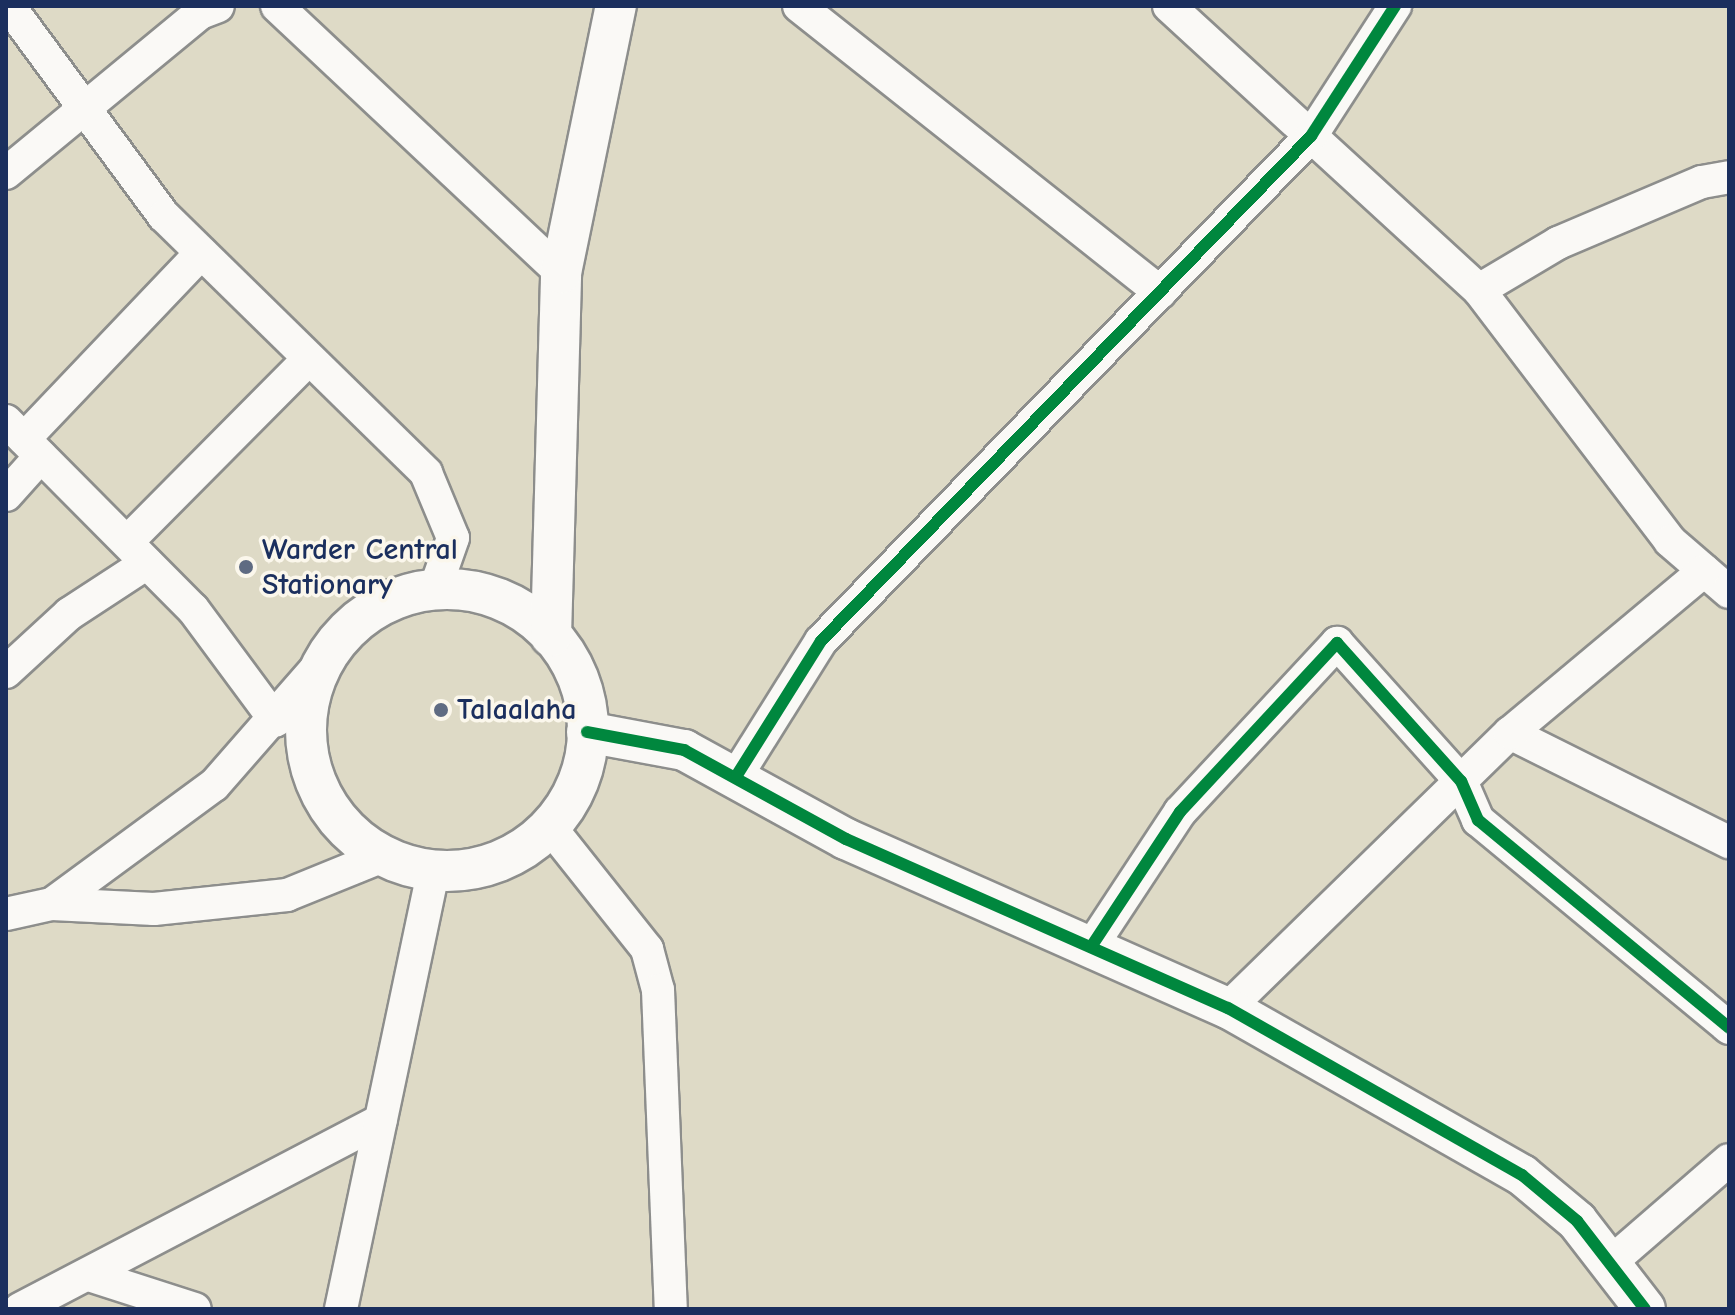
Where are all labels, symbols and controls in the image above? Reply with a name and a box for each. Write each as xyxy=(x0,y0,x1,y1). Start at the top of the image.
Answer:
place label: Warder Central Stationary xyxy=(262,532,458,602)
marker: Warder Central Stationary xyxy=(237,558,255,576)
place label: Talaalaha xyxy=(457,692,577,728)
marker: Talaalaha xyxy=(432,701,450,719)

